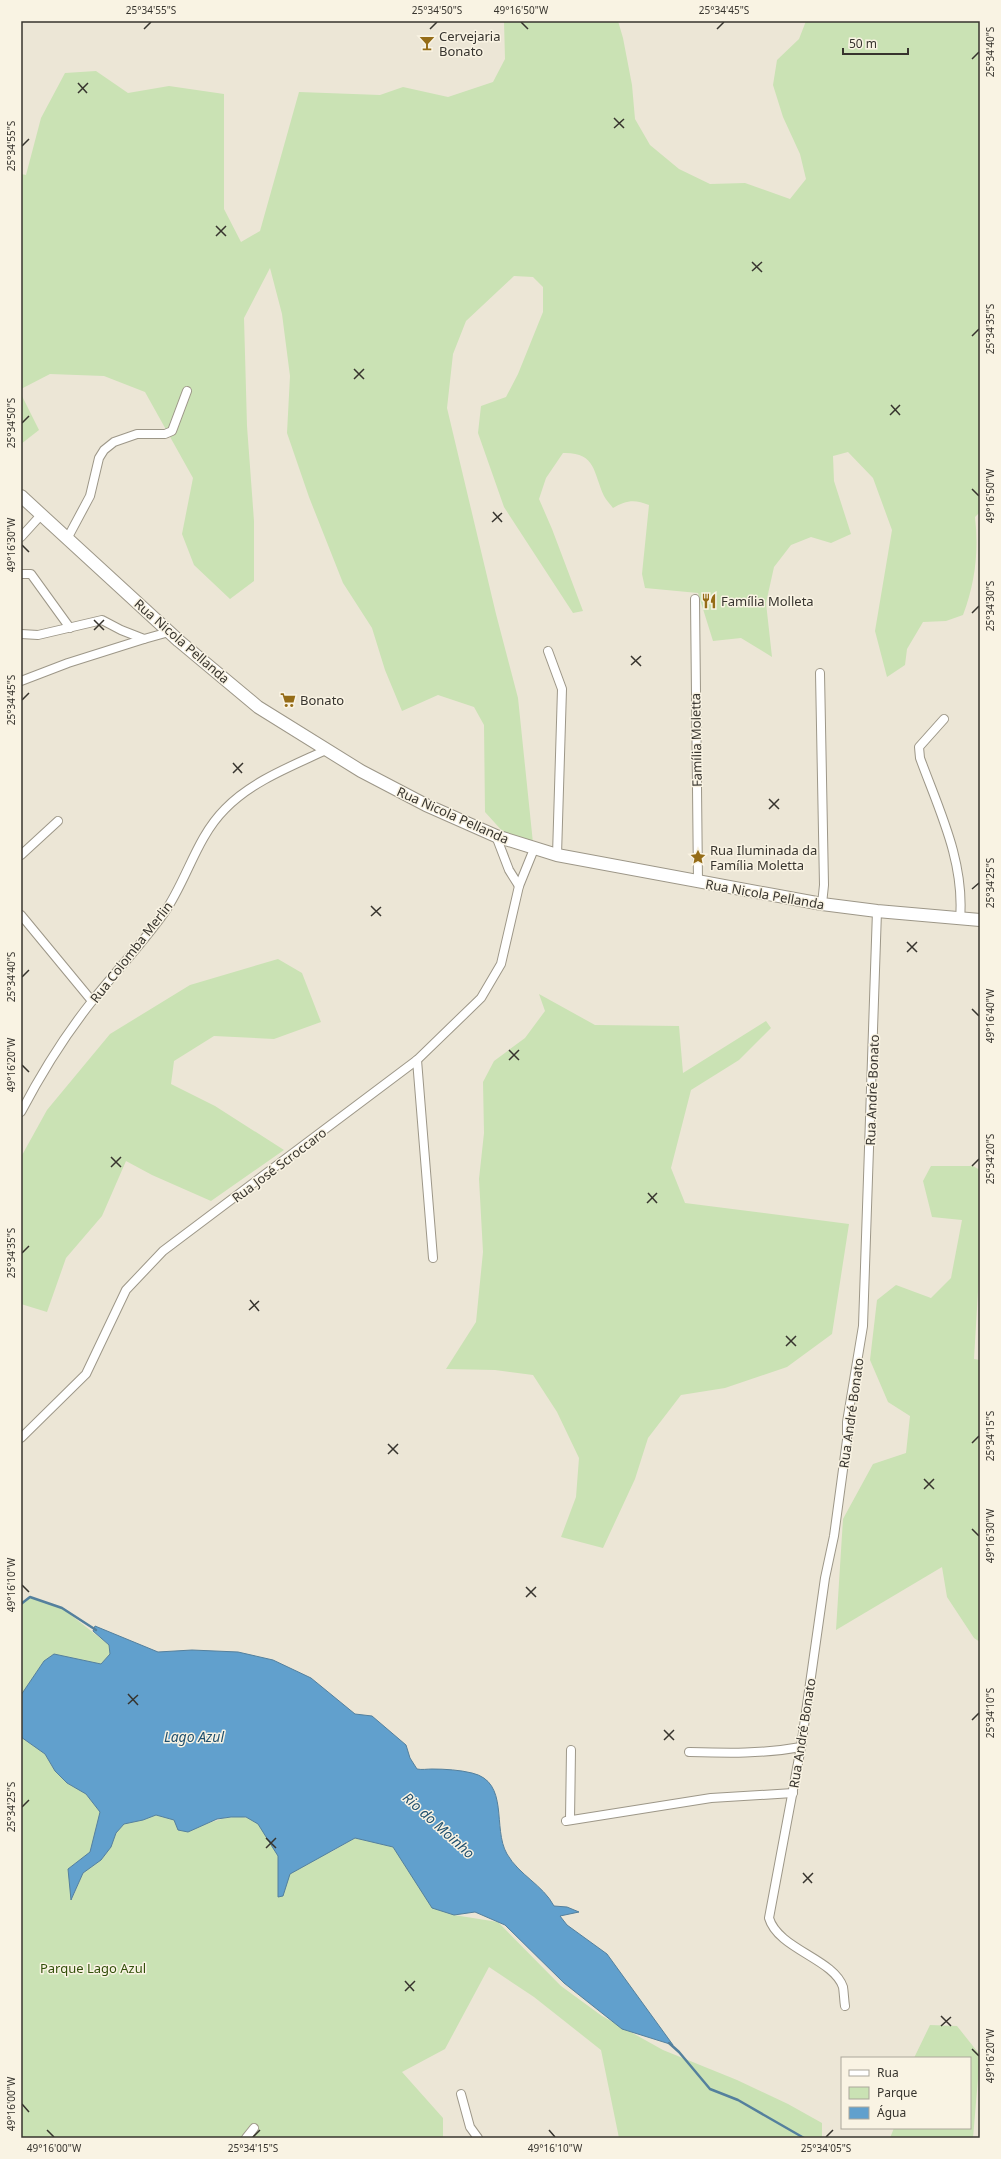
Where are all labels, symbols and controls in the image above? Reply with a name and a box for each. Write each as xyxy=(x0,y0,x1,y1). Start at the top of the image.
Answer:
text: 25°34'55"S xyxy=(126,3,177,17)
text: 25°34'50"S xyxy=(412,3,463,17)
text: 49°16'50"W xyxy=(494,3,549,17)
text: 25°34'45"S xyxy=(699,3,750,17)
text: 25°34'40"S xyxy=(983,26,997,77)
place label: Cervejaria Bonato xyxy=(439,27,501,60)
scale bar xyxy=(843,30,908,56)
bar icon: Cervejaria Bonato xyxy=(418,34,436,52)
text: 50 m xyxy=(849,35,877,52)
text: 25°34'55"S xyxy=(4,120,18,171)
text: 25°34'35"S xyxy=(983,303,997,354)
text: 25°34'50"S xyxy=(4,397,18,448)
text: 49°16'50"W xyxy=(983,468,997,523)
text: 49°16'30"W xyxy=(4,517,18,572)
text: 25°34'30"S xyxy=(983,580,997,631)
restaurant icon: Família Molleta xyxy=(700,592,718,610)
place label: Família Molleta xyxy=(721,592,814,610)
street label: Rua Nicola Pellanda xyxy=(131,595,233,687)
text: 25°34'45"S xyxy=(4,674,18,725)
supermarket icon: Bonato xyxy=(279,691,297,709)
place label: Bonato xyxy=(300,691,344,709)
street label: Família Moletta xyxy=(686,693,706,787)
street label: Rua Nicola Pellanda xyxy=(394,782,512,848)
place label: Rua Iluminada da Família Moletta xyxy=(710,841,817,874)
place icon: Rua Iluminada da Família Moletta xyxy=(689,848,707,866)
text: 25°34'25"S xyxy=(983,857,997,908)
street label: Rua Nicola Pellanda xyxy=(704,875,826,913)
street label: Rua Colomba Merlin xyxy=(86,898,176,1006)
text: 25°34'40"S xyxy=(4,951,18,1002)
text: 49°16'40"W xyxy=(983,988,997,1043)
street label: Rua André Bonato xyxy=(861,1034,883,1146)
text: 49°16'20"W xyxy=(4,1037,18,1092)
street label: Rua José Scroccaro xyxy=(228,1123,330,1207)
text: 25°34'20"S xyxy=(983,1133,997,1184)
text: 25°34'35"S xyxy=(4,1227,18,1278)
street label: Rua André Bonato xyxy=(834,1357,868,1469)
text: 25°34'15"S xyxy=(983,1410,997,1461)
text: 49°16'30"W xyxy=(983,1508,997,1563)
text: 49°16'10"W xyxy=(4,1557,18,1612)
street label: Rua André Bonato xyxy=(784,1677,820,1789)
text: 25°34'10"S xyxy=(983,1687,997,1738)
water label: Lago Azul xyxy=(164,1727,224,1746)
text: 25°34'25"S xyxy=(4,1781,18,1832)
water label: Rio do Moinho xyxy=(399,1788,479,1862)
park label: Parque Lago Azul xyxy=(40,1959,146,1977)
text: 49°16'20"W xyxy=(983,2028,997,2083)
legend xyxy=(841,2057,971,2129)
text: Rua xyxy=(877,2064,899,2081)
text: 49°16'00"W xyxy=(4,2076,18,2131)
text: Parque xyxy=(877,2084,918,2101)
text: Água xyxy=(877,2104,906,2121)
text: 49°16'00"W xyxy=(27,2141,82,2155)
text: 25°34'15"S xyxy=(228,2141,279,2155)
text: 49°16'10"W xyxy=(528,2141,583,2155)
text: 25°34'05"S xyxy=(801,2141,852,2155)

